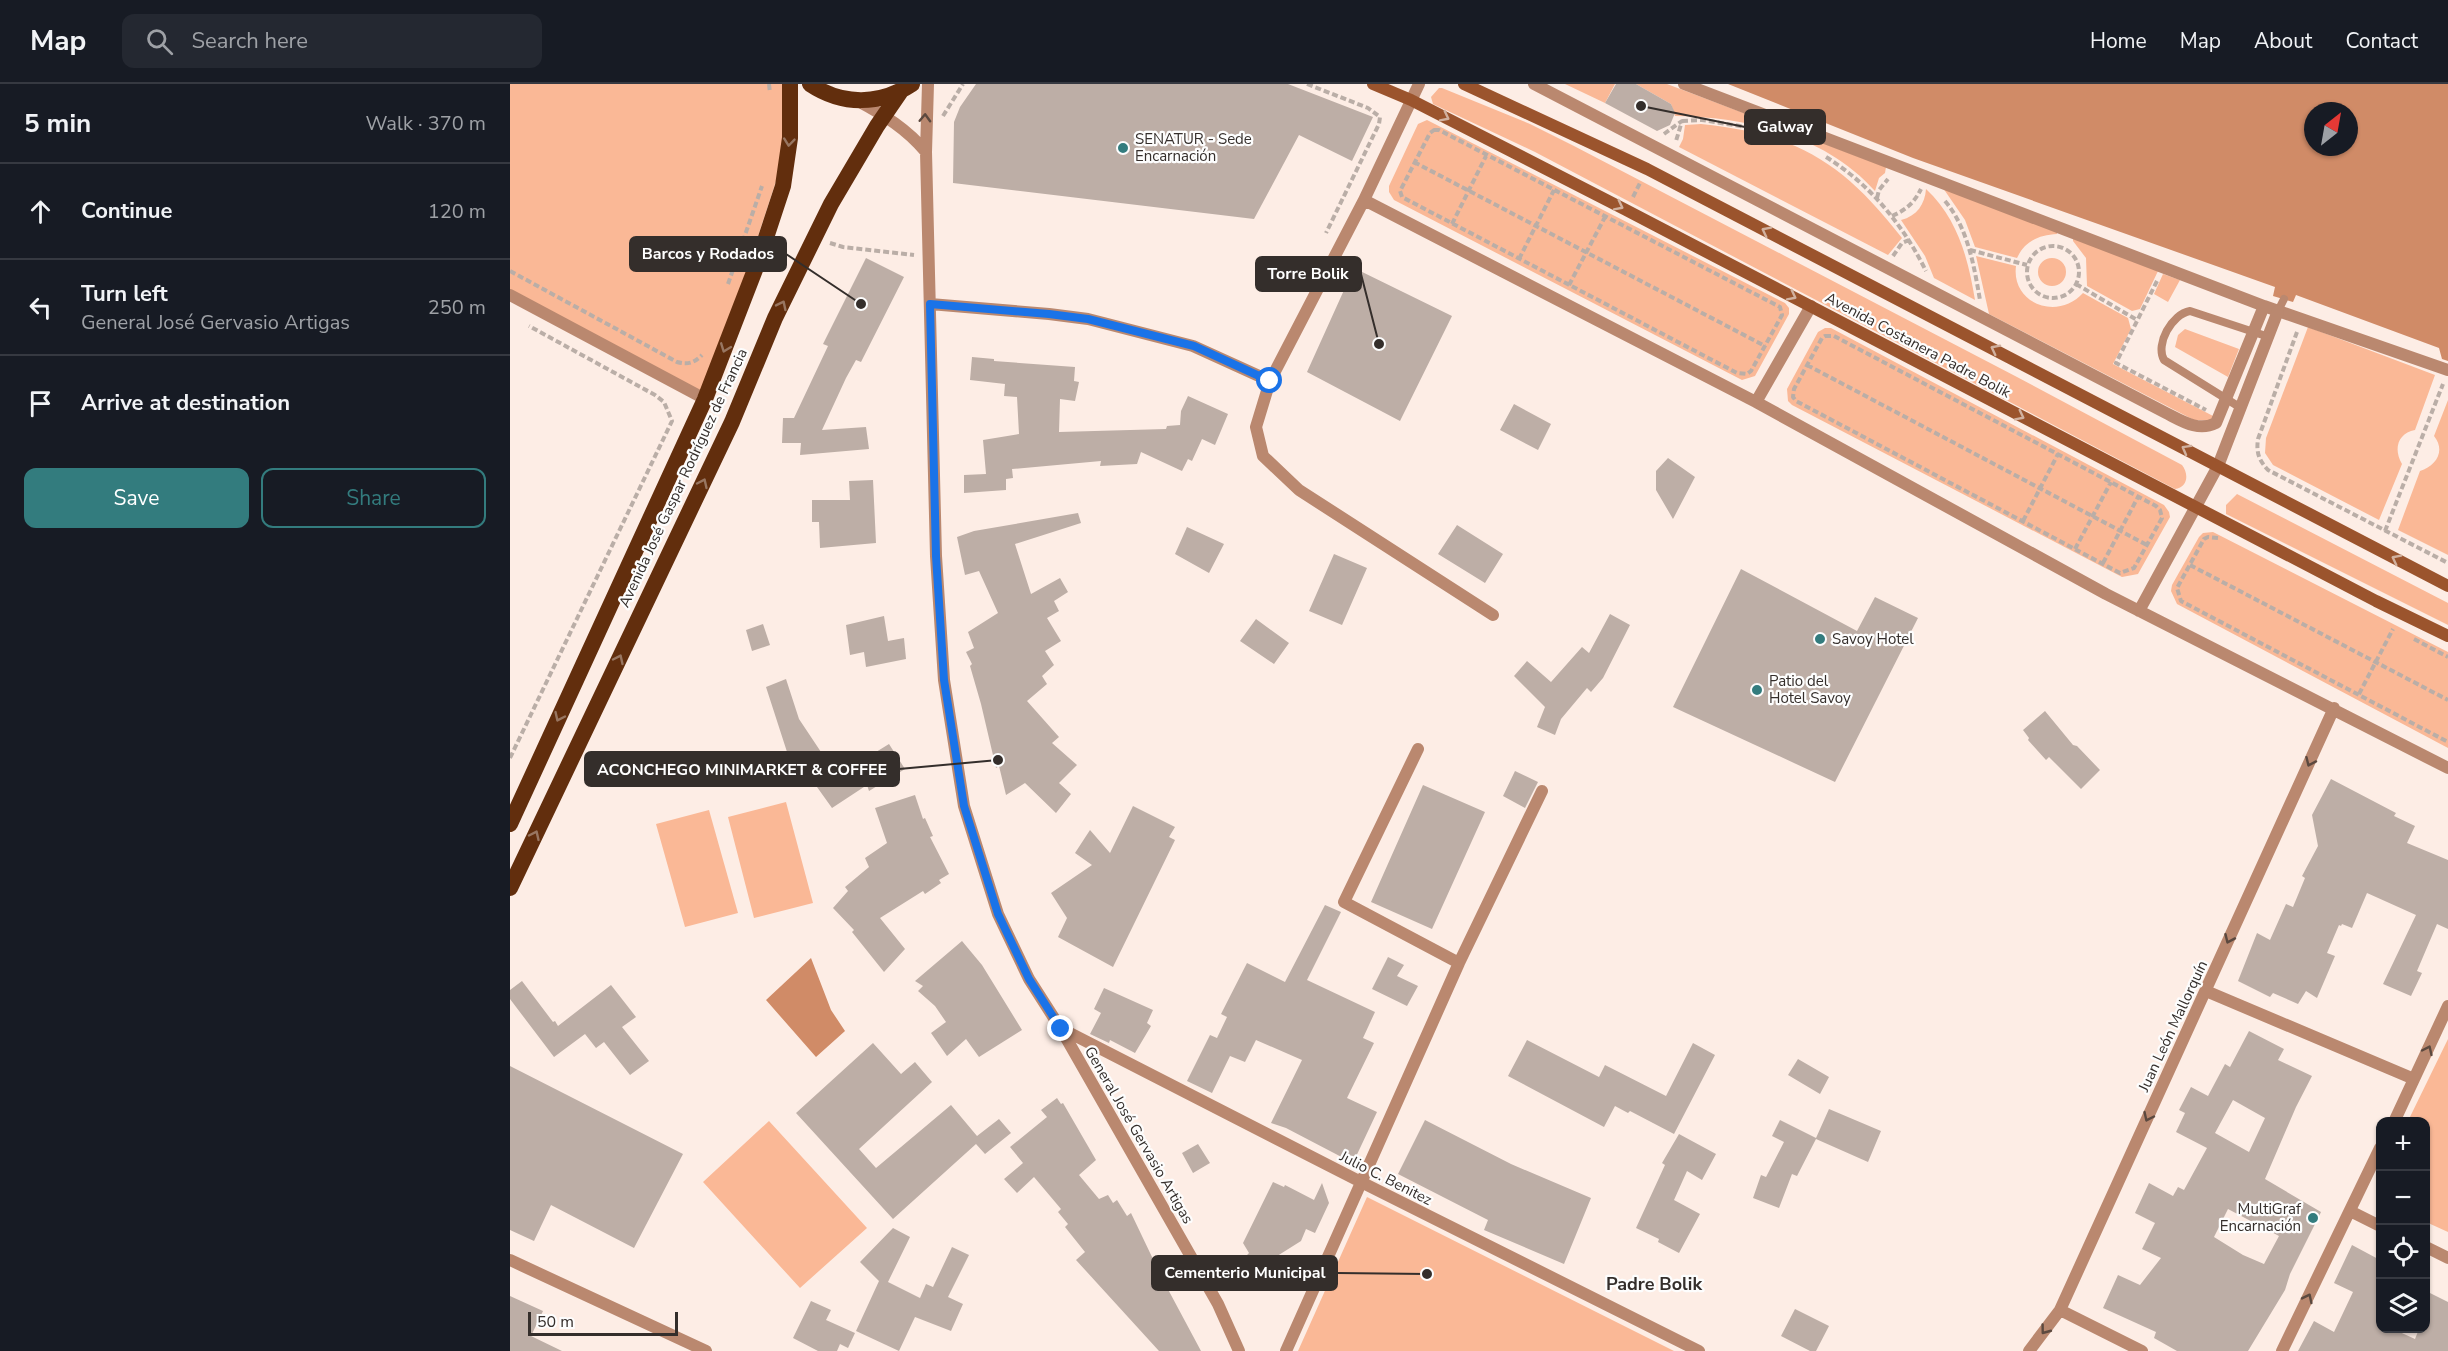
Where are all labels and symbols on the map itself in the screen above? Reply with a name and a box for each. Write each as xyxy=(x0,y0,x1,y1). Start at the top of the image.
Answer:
north arrow xyxy=(2304,102,2358,156)
one-way arrow xyxy=(1439,110,1449,121)
callout: Galway xyxy=(1745,110,1825,144)
one-way arrow xyxy=(919,114,932,123)
text: Galway xyxy=(1757,116,1814,138)
place label: SENATUR - Sede Encarnación xyxy=(1135,129,1252,166)
one-way arrow xyxy=(783,138,796,147)
marker: SENATUR - Sede Encarnación xyxy=(1116,141,1130,155)
one-way arrow xyxy=(1612,199,1623,210)
one-way arrow xyxy=(1761,227,1772,238)
callout: Barcos y Rodados xyxy=(630,237,786,271)
text: Barcos y Rodados xyxy=(642,243,774,265)
callout: Torre Bolik xyxy=(1256,257,1361,291)
text: Torre Bolik xyxy=(1267,263,1349,285)
street label: Avenida Costanera Padre Bolik xyxy=(1822,287,2015,403)
one-way arrow xyxy=(1785,288,1796,300)
one-way arrow xyxy=(775,300,786,311)
one-way arrow xyxy=(719,342,732,352)
street label: Avenida José Gaspar Rodríguez de Francia xyxy=(614,345,752,611)
one-way arrow xyxy=(1990,345,2001,357)
route start xyxy=(1256,367,1282,393)
one-way arrow xyxy=(2014,409,2024,420)
one-way arrow xyxy=(2182,445,2193,456)
one-way arrow xyxy=(696,478,708,489)
one-way arrow xyxy=(2391,555,2402,567)
place label: Savoy Hotel xyxy=(1832,629,1914,649)
marker: Savoy Hotel xyxy=(1813,632,1827,646)
one-way arrow xyxy=(612,654,624,665)
place label: Patio del Hotel Savoy xyxy=(1769,671,1851,708)
marker: Patio del Hotel Savoy xyxy=(1750,683,1764,697)
one-way arrow xyxy=(554,711,566,722)
callout: ACONCHEGO MINIMARKET & COFFEE xyxy=(585,752,899,786)
one-way arrow xyxy=(2305,755,2317,766)
text: ACONCHEGO MINIMARKET & COFFEE xyxy=(597,759,887,781)
one-way arrow xyxy=(528,830,540,841)
one-way arrow xyxy=(2225,933,2237,944)
street label: Juan León Mallorquín xyxy=(2133,957,2212,1096)
route end xyxy=(1047,1015,1073,1041)
street label: General José Gervasio Artigas xyxy=(1080,1043,1198,1227)
one-way arrow xyxy=(2420,1045,2432,1056)
one-way arrow xyxy=(2144,1110,2156,1121)
street label: Julio C. Benitez xyxy=(1336,1146,1436,1210)
place label: MultiGraf Encarnación xyxy=(2220,1199,2302,1236)
marker: MultiGraf Encarnación xyxy=(2306,1211,2320,1225)
callout: Cementerio Municipal xyxy=(1152,1256,1337,1290)
text: Cementerio Municipal xyxy=(1164,1262,1326,1284)
district label: Padre Bolik xyxy=(1606,1272,1702,1296)
one-way arrow xyxy=(2300,1294,2312,1305)
scale bar xyxy=(528,1309,678,1336)
one-way arrow xyxy=(2042,1323,2053,1334)

